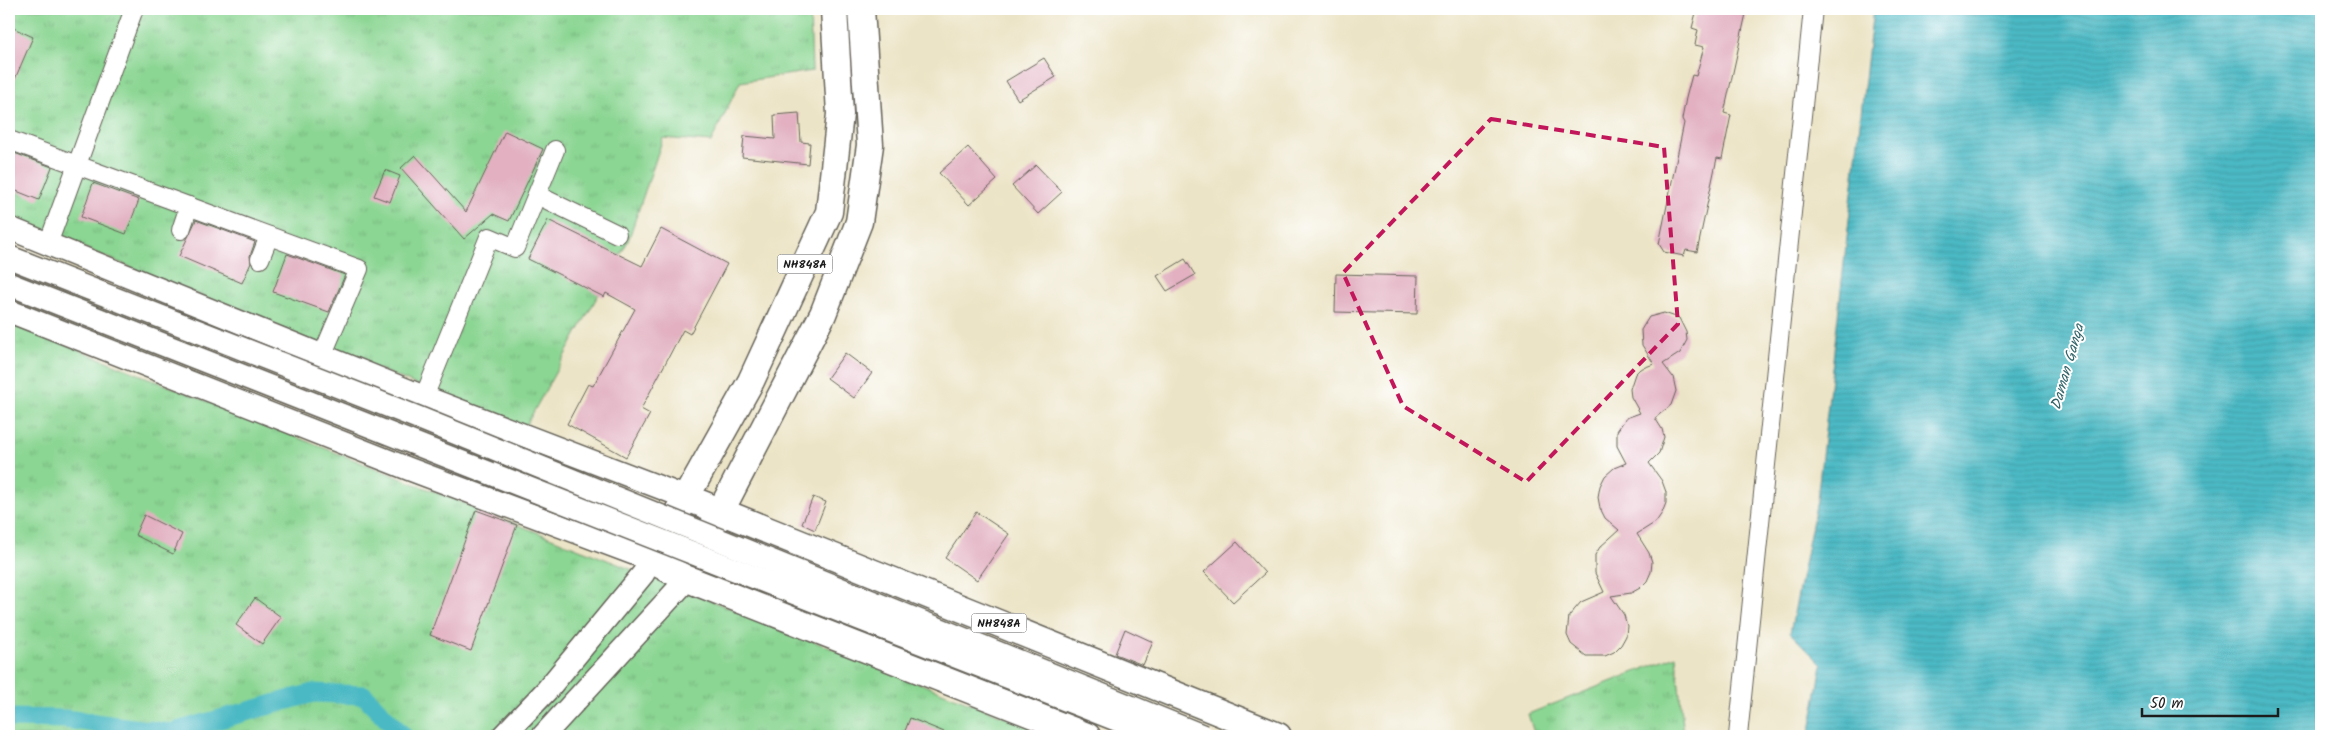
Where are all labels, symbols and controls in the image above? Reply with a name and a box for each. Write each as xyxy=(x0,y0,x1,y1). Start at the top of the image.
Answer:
road number: NH848A xyxy=(778,254,832,274)
water label: Daman Ganga xyxy=(2044,320,2092,413)
road number: NH848A xyxy=(972,614,1026,632)
scale bar xyxy=(2142,685,2279,717)
text: 50 m xyxy=(2150,692,2184,716)

